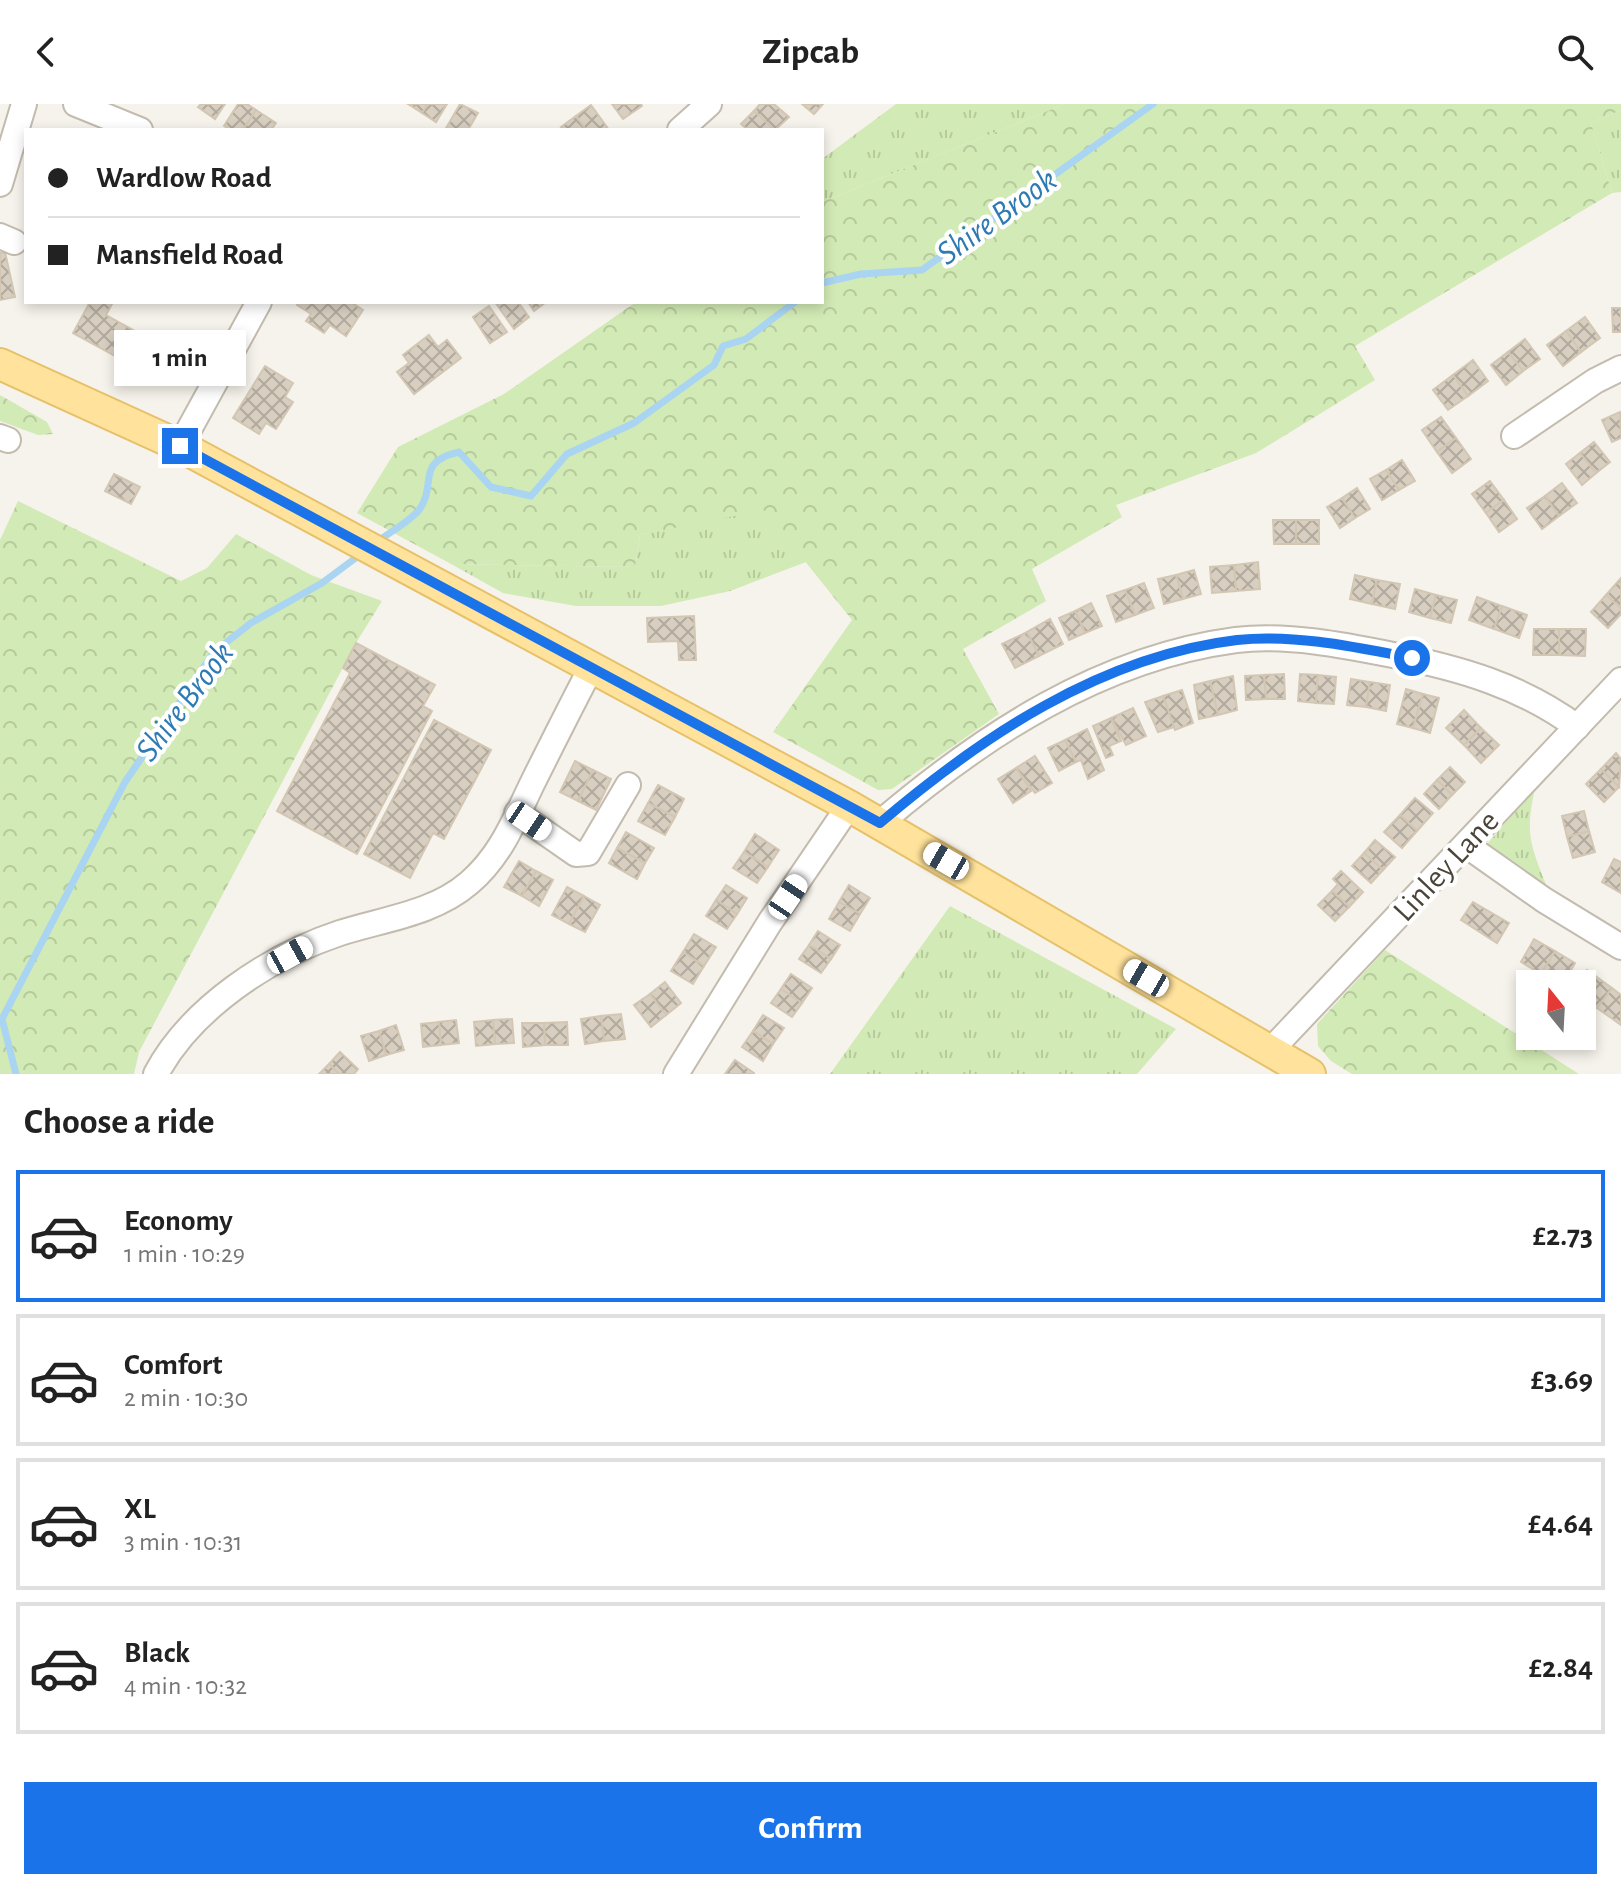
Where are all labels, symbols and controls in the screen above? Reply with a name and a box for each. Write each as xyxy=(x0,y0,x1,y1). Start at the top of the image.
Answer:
icon: back xyxy=(24,30,68,74)
icon: search xyxy=(1553,30,1597,74)
text: Zipcab xyxy=(762,34,859,70)
water label: Shire Brook xyxy=(931,162,1063,272)
text: Wardlow Road xyxy=(96,163,271,193)
text: Mansfield Road xyxy=(96,240,283,270)
callout: 1 min xyxy=(114,330,246,386)
text: 1 min xyxy=(153,345,207,371)
route end xyxy=(162,428,198,464)
water label: Shire Brook xyxy=(130,636,240,768)
route start xyxy=(1394,640,1430,676)
car xyxy=(502,798,556,844)
street label: Linley Lane xyxy=(1387,805,1505,927)
car xyxy=(919,839,973,883)
car xyxy=(765,870,811,924)
car xyxy=(263,933,317,977)
car xyxy=(1119,956,1173,1000)
north arrow xyxy=(1516,970,1596,1050)
map controls xyxy=(1516,970,1596,1050)
text: Choose a ride xyxy=(24,1104,214,1140)
icon: car xyxy=(28,1200,100,1272)
text: Economy xyxy=(124,1206,233,1236)
text: £2.73 xyxy=(1533,1221,1593,1251)
text: 1 min · 10:29 xyxy=(124,1241,245,1267)
icon: car xyxy=(28,1344,100,1416)
text: Comfort xyxy=(124,1350,223,1380)
text: £3.69 xyxy=(1531,1365,1593,1395)
text: 2 min · 10:30 xyxy=(124,1385,248,1411)
icon: car xyxy=(28,1488,100,1560)
text: XL xyxy=(124,1494,156,1524)
text: £4.64 xyxy=(1528,1509,1593,1539)
text: 3 min · 10:31 xyxy=(124,1529,242,1555)
icon: car xyxy=(28,1632,100,1704)
text: Black xyxy=(124,1638,190,1668)
text: £2.84 xyxy=(1529,1653,1593,1683)
text: 4 min · 10:32 xyxy=(124,1673,247,1699)
button: Confirm xyxy=(24,1782,1597,1874)

